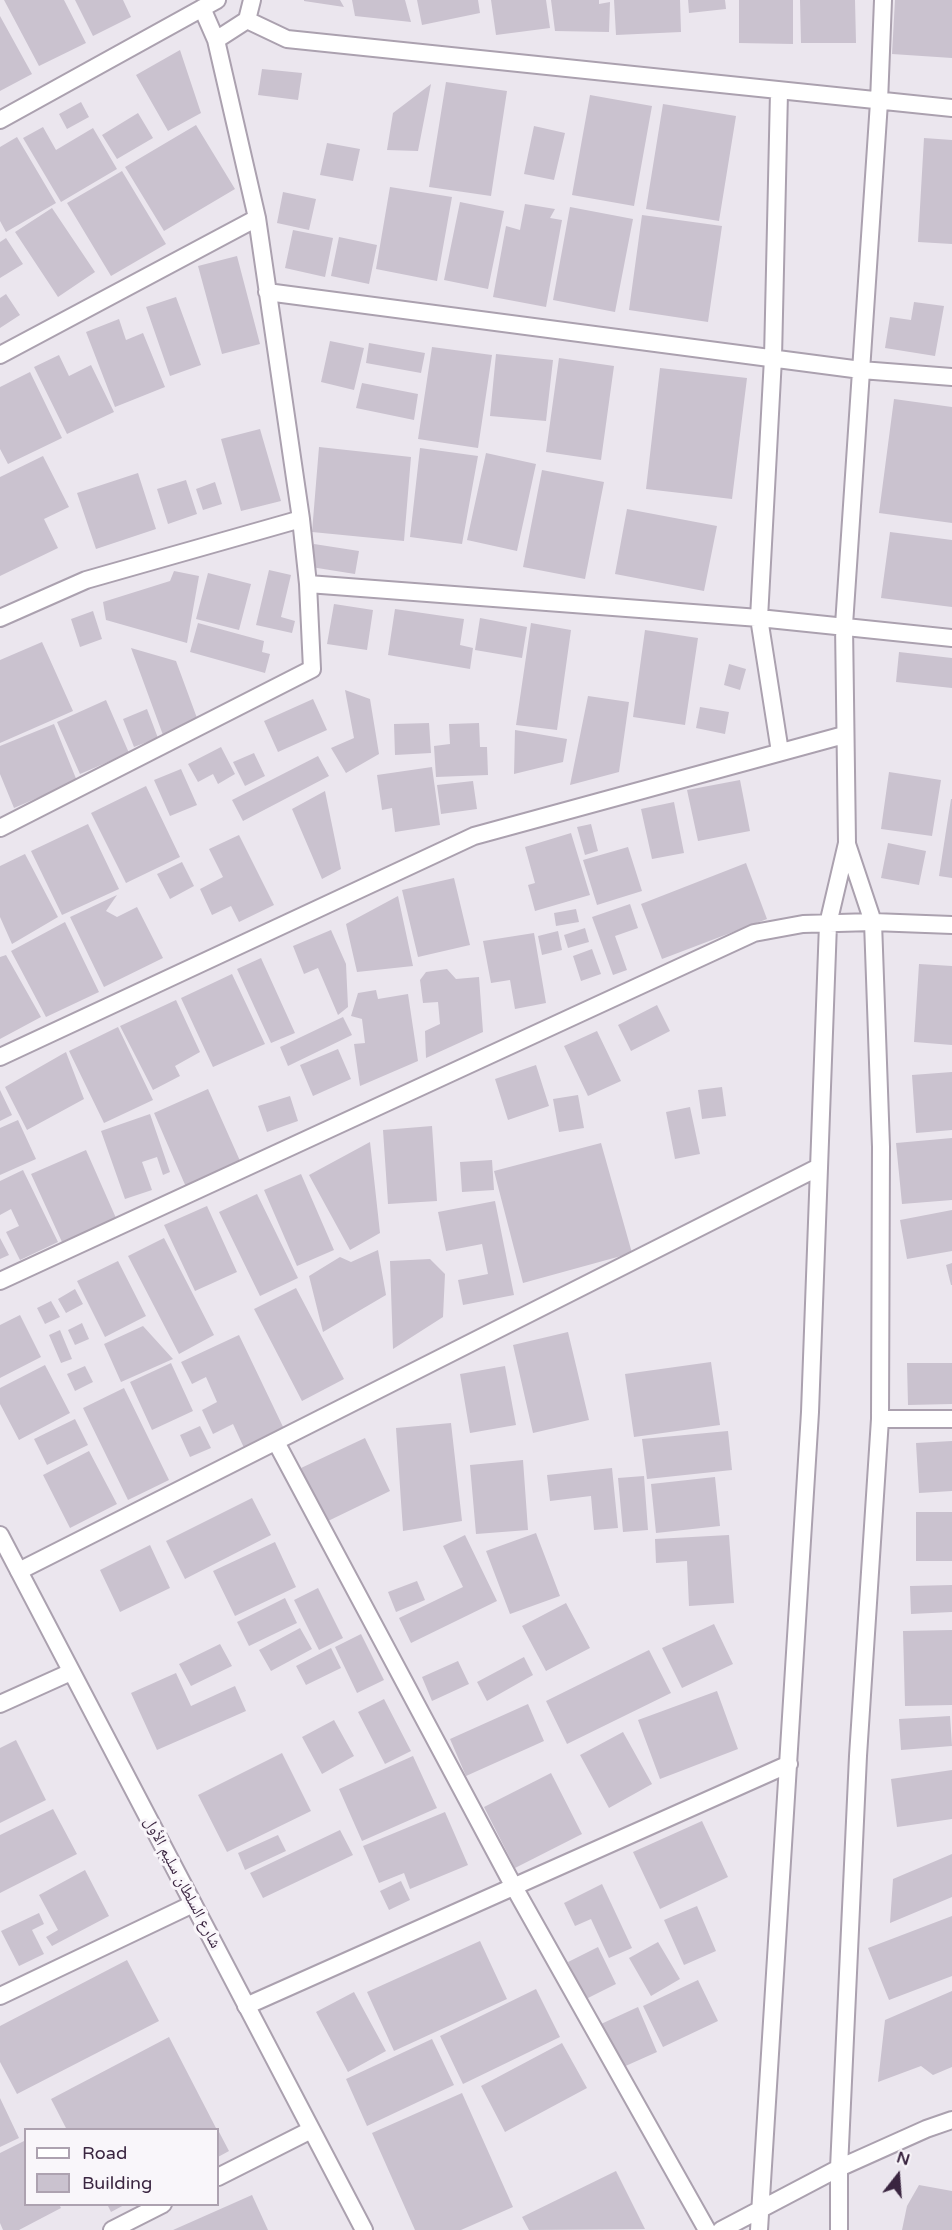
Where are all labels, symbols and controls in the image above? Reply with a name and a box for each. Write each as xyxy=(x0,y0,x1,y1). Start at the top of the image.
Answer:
street label: شارع السلطان سليم الأول xyxy=(139,1814,225,1952)
legend xyxy=(24,2128,219,2206)
text: Road xyxy=(82,2142,127,2164)
north arrow xyxy=(868,2146,928,2206)
text: N xyxy=(894,2147,912,2170)
text: Building xyxy=(82,2172,152,2194)

